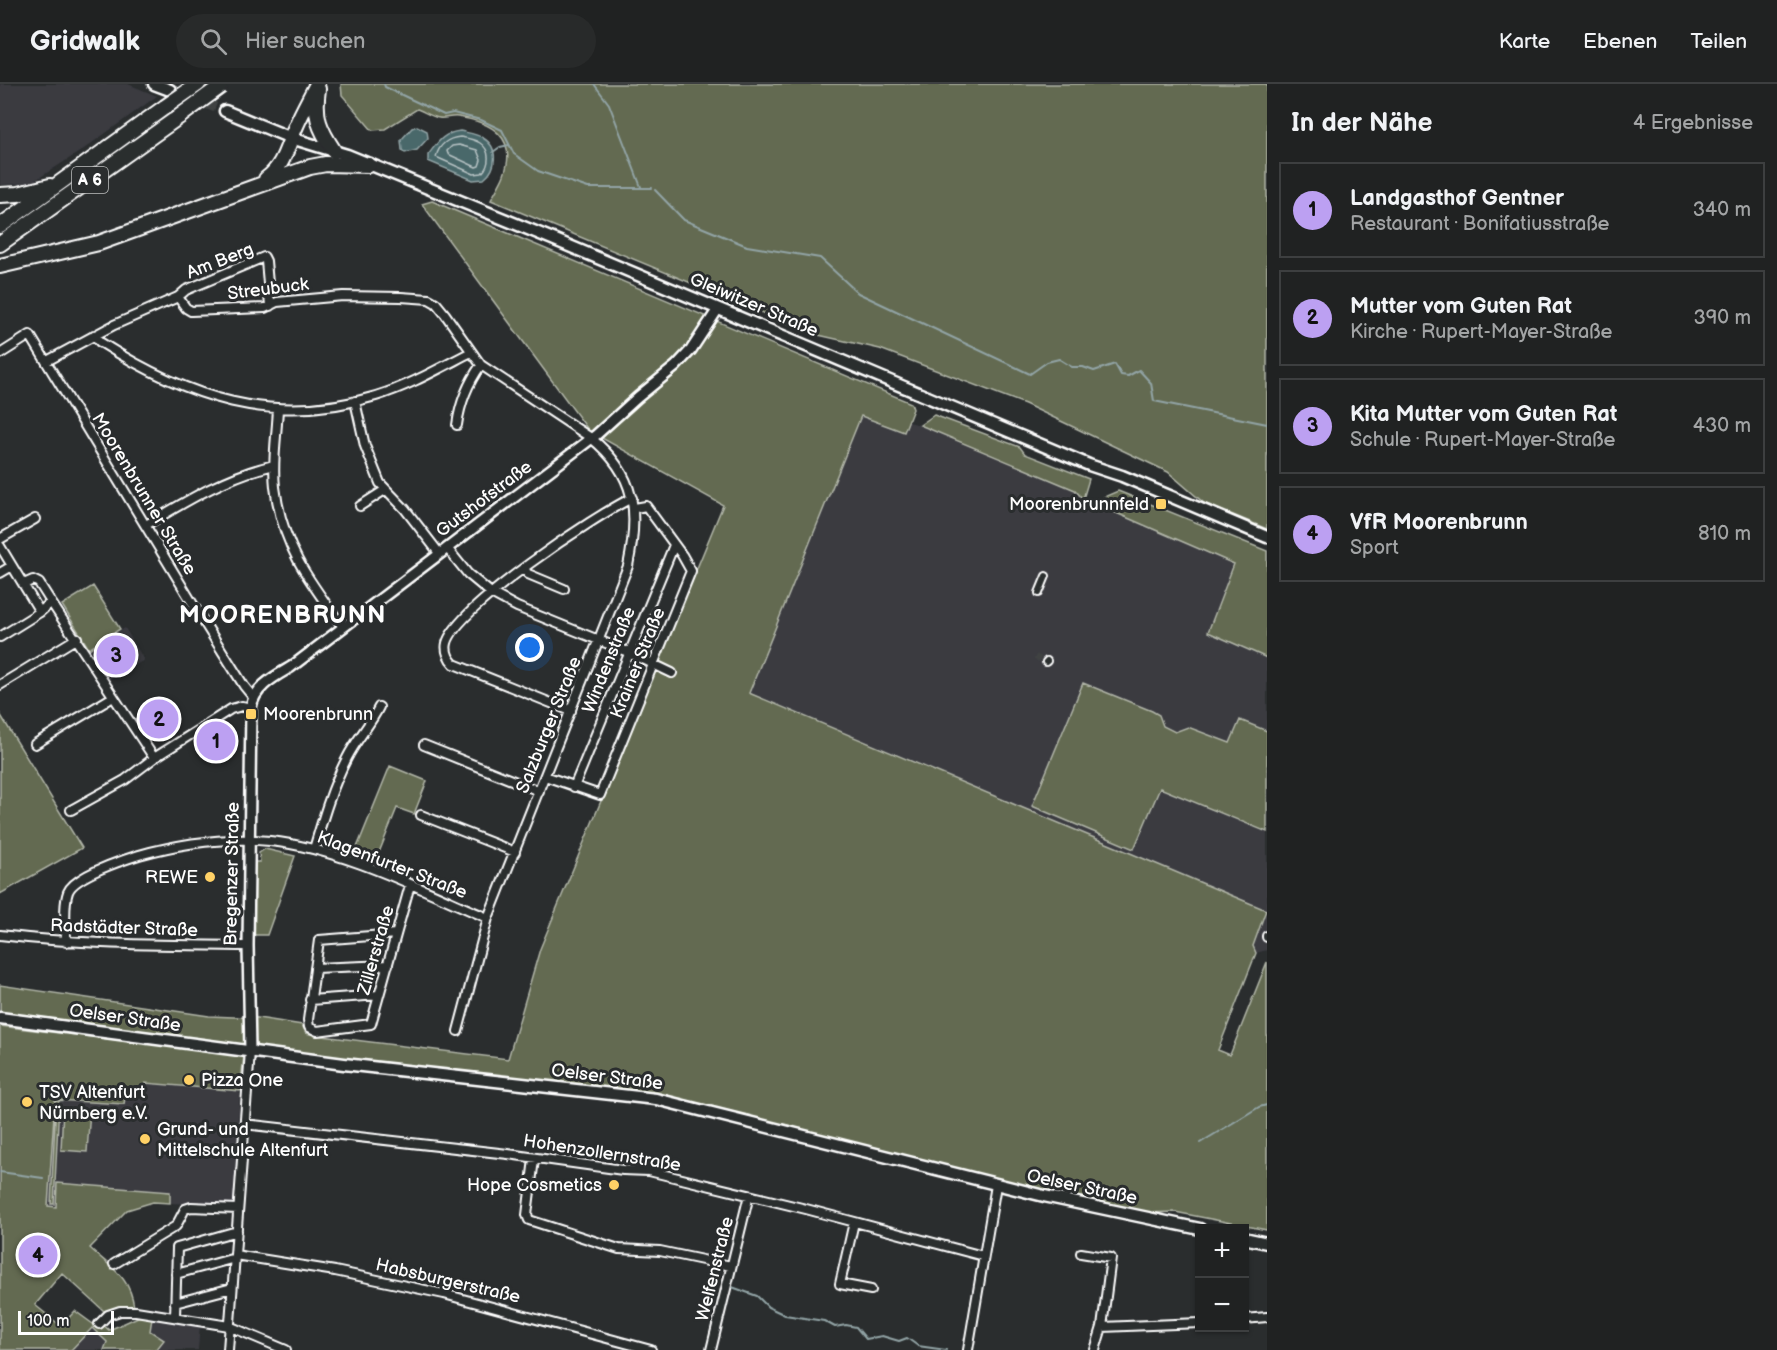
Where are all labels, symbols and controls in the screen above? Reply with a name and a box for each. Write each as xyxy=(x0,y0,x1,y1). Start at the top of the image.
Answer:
search box xyxy=(176,14,596,68)
text: Gridwalk xyxy=(30,25,140,58)
icon: search xyxy=(197,25,230,58)
text: Hier suchen xyxy=(245,28,366,55)
text: Karte xyxy=(1499,29,1550,54)
text: Ebenen xyxy=(1583,29,1657,54)
text: Teilen xyxy=(1690,29,1747,54)
text: In der Nähe xyxy=(1291,108,1433,139)
text: 4 Ergebnisse xyxy=(1633,111,1753,135)
road number: A 6 xyxy=(72,167,108,193)
text: Landgasthof Gentner xyxy=(1350,185,1564,212)
text: 1 xyxy=(1308,198,1317,222)
text: 340 m xyxy=(1693,198,1751,222)
text: Restaurant · Bonifatiusstraße xyxy=(1350,212,1609,236)
street label: Am Berg xyxy=(183,239,257,283)
street label: Gleiwitzer Straße xyxy=(687,268,822,342)
street label: Streubuck xyxy=(226,274,310,304)
text: Mutter vom Guten Rat xyxy=(1350,293,1572,320)
text: 2 xyxy=(1307,306,1318,330)
text: 390 m xyxy=(1693,306,1751,330)
text: Kirche · Rupert-Mayer-Straße xyxy=(1350,320,1612,344)
text: Kita Mutter vom Guten Rat xyxy=(1350,401,1617,428)
street label: Moorenbrunner Straße xyxy=(87,409,201,579)
text: 3 xyxy=(1307,414,1318,438)
text: 430 m xyxy=(1693,414,1751,438)
text: Schule · Rupert-Mayer-Straße xyxy=(1350,428,1615,452)
street label: Gutshofstraße xyxy=(432,456,536,542)
place label: Moorenbrunnfeld xyxy=(1009,494,1149,515)
marker: Moorenbrunnfeld xyxy=(1154,497,1168,511)
text: VfR Moorenbrunn xyxy=(1350,509,1528,536)
text: 4 xyxy=(1307,522,1318,546)
text: 810 m xyxy=(1698,522,1751,546)
text: Sport xyxy=(1350,536,1399,560)
district label: MOORENBRUNN xyxy=(179,601,387,630)
street label: Windenstraße xyxy=(578,604,640,716)
street label: Krainer Straße xyxy=(606,604,670,721)
pin: 3 xyxy=(96,632,136,678)
your location xyxy=(515,633,544,662)
street label: Salzburger Straße xyxy=(512,653,586,796)
pin: 2 xyxy=(140,696,178,742)
place label: Moorenbrunn xyxy=(263,704,373,725)
marker: Moorenbrunn xyxy=(244,707,258,721)
pin: 1 xyxy=(196,718,236,764)
street label: Bregenzer Straße xyxy=(220,802,244,946)
street label: Klagenfurter Straße xyxy=(314,827,470,903)
place label: REWE xyxy=(145,867,198,888)
marker: REWE xyxy=(203,870,217,884)
street label: Zillerstraße xyxy=(353,903,399,998)
street label: Radstädter Straße xyxy=(50,915,199,941)
street label: Oelser Straße xyxy=(68,1000,182,1036)
street label: Oelser Straße xyxy=(550,1060,664,1094)
place label: Pizza One xyxy=(201,1070,283,1091)
marker: Pizza One xyxy=(182,1073,196,1087)
place label: TSV Altenfurt Nürnberg e.V. xyxy=(39,1082,148,1124)
marker: TSV Altenfurt Nürnberg e.V. xyxy=(20,1095,34,1109)
place label: Grund- und Mittelschule Altenfurt xyxy=(157,1119,329,1161)
street label: Hohenzollernstraße xyxy=(522,1130,683,1176)
marker: Grund- und Mittelschule Altenfurt xyxy=(138,1132,152,1146)
street label: Oelser Straße xyxy=(1025,1165,1139,1209)
place label: Hope Cosmetics xyxy=(467,1175,602,1196)
marker: Hope Cosmetics xyxy=(607,1178,621,1192)
street label: Welfenstraße xyxy=(692,1214,738,1324)
map controls xyxy=(1195,1224,1249,1332)
button: + xyxy=(1195,1224,1249,1278)
pin: 4 xyxy=(18,1232,57,1278)
street label: Habsburgerstraße xyxy=(374,1254,523,1308)
button: − xyxy=(1195,1278,1249,1332)
scale bar xyxy=(18,1308,114,1336)
text: 100 m xyxy=(27,1312,70,1331)

